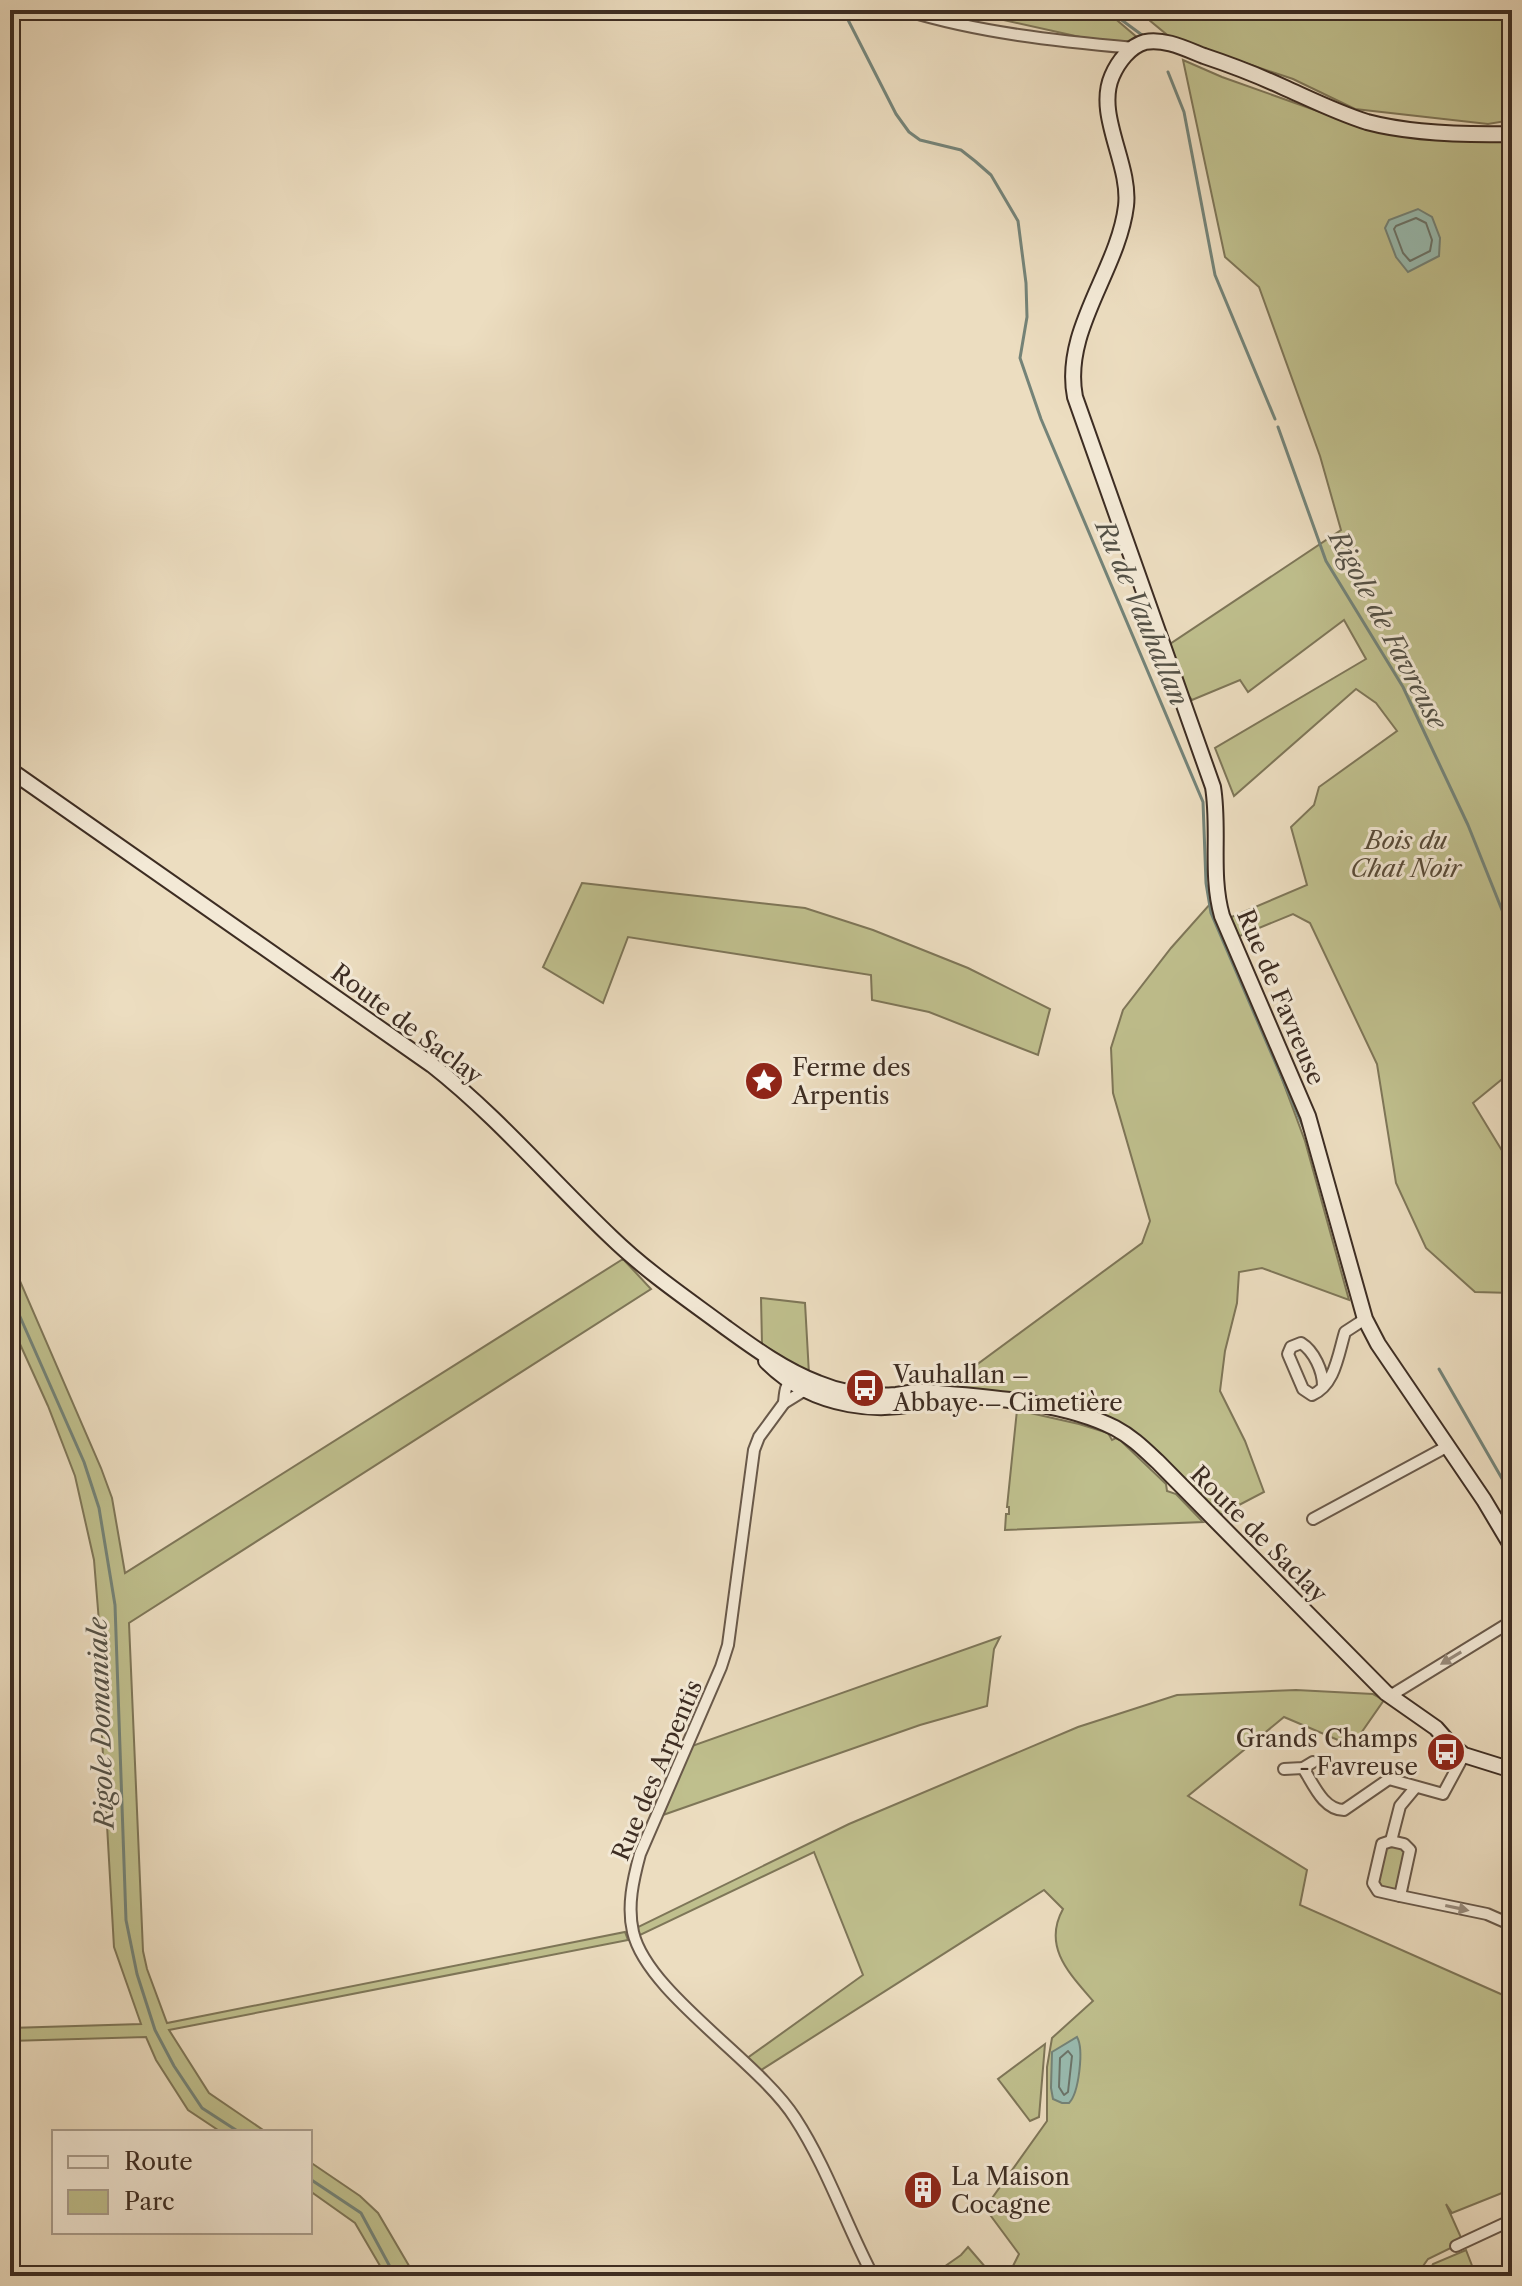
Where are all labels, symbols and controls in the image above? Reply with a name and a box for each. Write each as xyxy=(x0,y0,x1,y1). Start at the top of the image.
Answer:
water label: Ru de Vauhallan xyxy=(1088,514,1196,711)
water label: Rigole de Favreuse xyxy=(1321,523,1455,736)
park label: Bois du Chat Noir xyxy=(1351,826,1463,883)
street label: Rue de Favreuse xyxy=(1231,905,1331,1089)
street label: Route de Saclay xyxy=(326,958,489,1091)
place label: Ferme des Arpentis xyxy=(791,1053,911,1110)
place icon: Ferme des Arpentis xyxy=(743,1060,785,1102)
place label: Vauhallan – Abbaye – Cimetière xyxy=(892,1360,1123,1417)
bus stop icon: Vauhallan – Abbaye – Cimetière xyxy=(844,1367,886,1409)
street label: Route de Saclay xyxy=(1185,1460,1334,1609)
water label: Rigole Domaniale xyxy=(81,1615,121,1831)
one-way arrow xyxy=(1440,1651,1462,1665)
street label: Rue des Arpentis xyxy=(606,1675,708,1865)
place label: Grands Champs - Favreuse xyxy=(1236,1724,1418,1781)
bus stop icon: Grands Champs - Favreuse xyxy=(1425,1731,1467,1773)
one-way arrow xyxy=(1445,1902,1470,1915)
legend xyxy=(52,2130,312,2234)
text: Route xyxy=(124,2147,193,2176)
place label: La Maison Cocagne xyxy=(951,2162,1070,2219)
building icon: La Maison Cocagne xyxy=(902,2169,944,2211)
text: Parc xyxy=(124,2187,175,2216)

